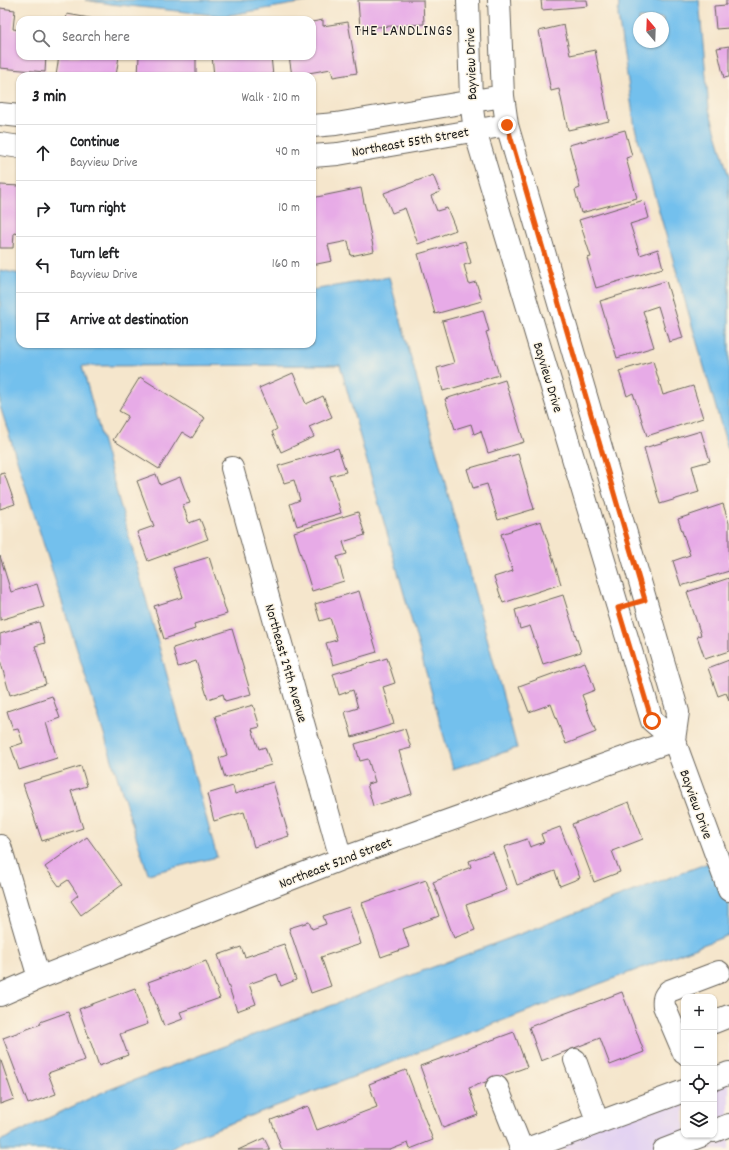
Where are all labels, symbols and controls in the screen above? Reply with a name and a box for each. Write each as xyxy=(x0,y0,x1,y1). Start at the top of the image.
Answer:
north arrow xyxy=(633,12,669,48)
search box xyxy=(16,16,316,60)
district label: THE LANDLINGS xyxy=(355,21,453,43)
icon: search xyxy=(30,27,52,49)
text: Search here xyxy=(62,27,130,49)
street label: Bayview Drive xyxy=(461,27,483,101)
text: 3 min xyxy=(32,86,66,110)
text: Walk · 210 m xyxy=(242,89,300,108)
route end xyxy=(498,116,516,134)
street label: Northeast 55th Street xyxy=(350,123,471,163)
text: Continue xyxy=(70,132,119,154)
icon: ahead xyxy=(32,142,54,164)
text: 40 m xyxy=(276,143,300,162)
text: Bayview Drive xyxy=(70,154,137,173)
icon: right xyxy=(32,198,54,220)
text: Turn right xyxy=(70,198,126,220)
text: 10 m xyxy=(278,199,300,218)
text: Turn left xyxy=(70,244,119,266)
icon: left xyxy=(32,254,54,276)
text: 160 m xyxy=(272,255,300,274)
text: Bayview Drive xyxy=(70,266,137,285)
icon: arrive xyxy=(32,310,54,332)
text: Arrive at destination xyxy=(70,310,188,332)
street label: Bayview Drive xyxy=(527,340,567,415)
street label: Northeast 29th Avenue xyxy=(259,602,312,725)
route start xyxy=(643,712,661,730)
street label: Bayview Drive xyxy=(673,767,717,842)
street label: Northeast 52nd Street xyxy=(276,833,395,895)
map controls xyxy=(681,994,717,1138)
button: + xyxy=(681,994,717,1030)
button: − xyxy=(681,1030,717,1066)
button: locate xyxy=(681,1066,717,1102)
button: layers xyxy=(681,1102,717,1138)

